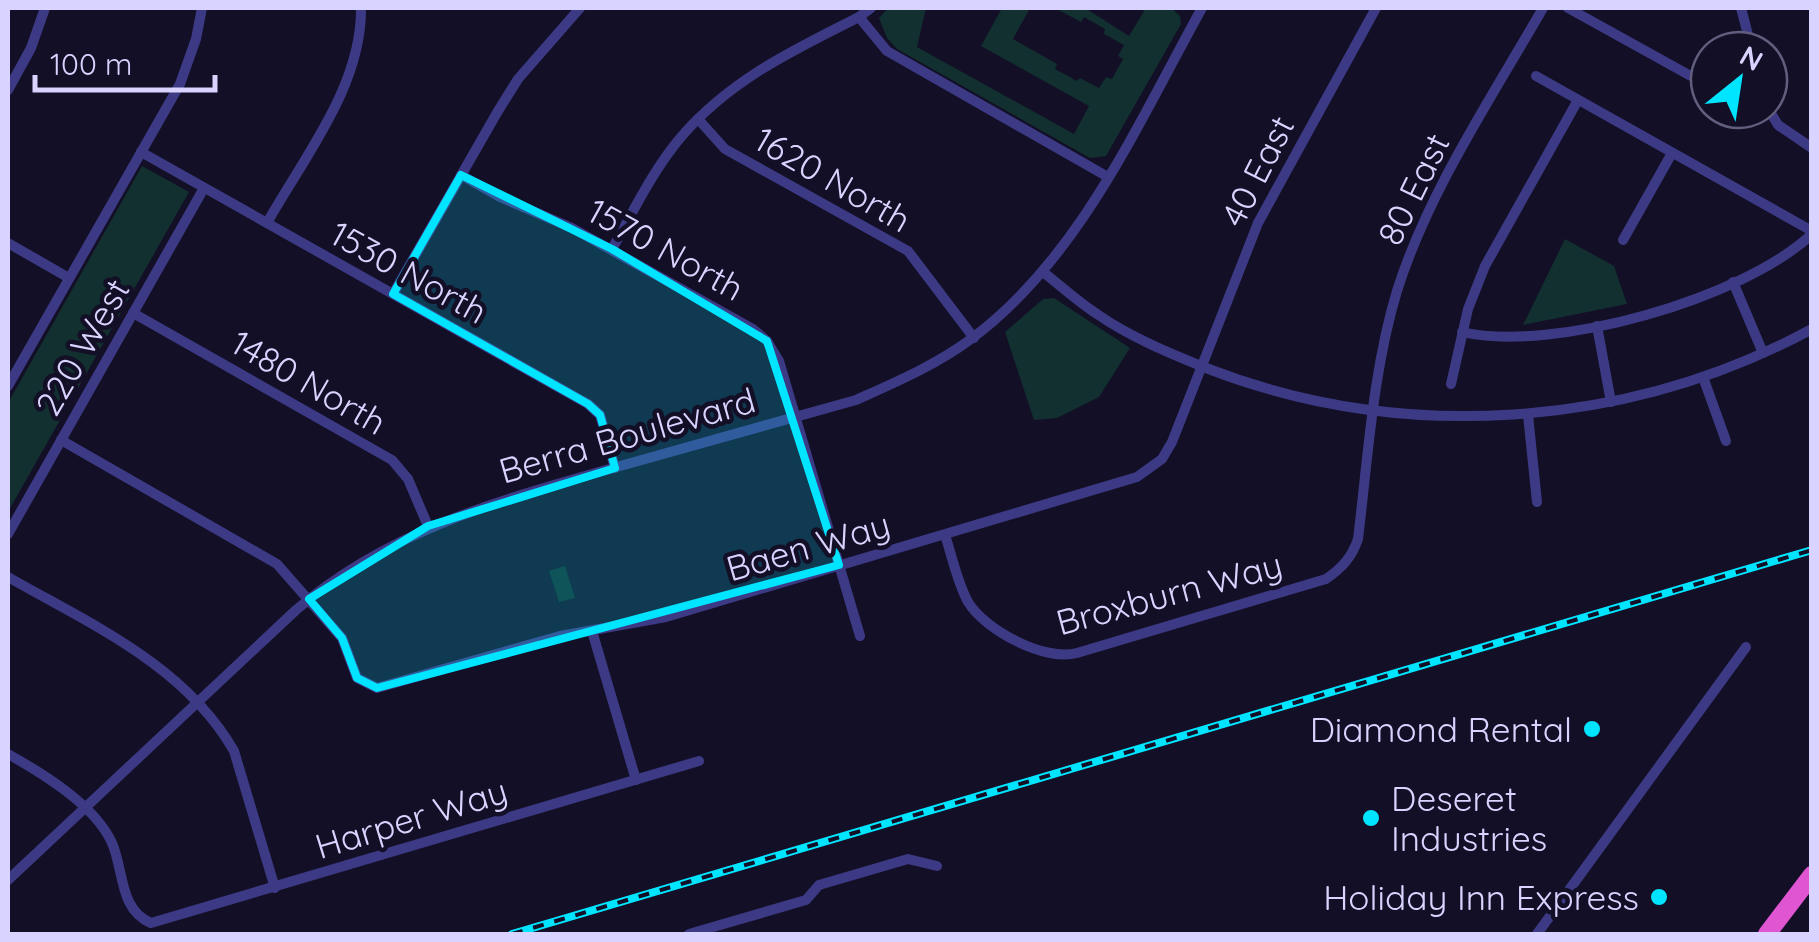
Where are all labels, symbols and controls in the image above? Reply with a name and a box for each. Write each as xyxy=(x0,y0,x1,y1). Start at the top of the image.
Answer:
scale bar xyxy=(35,30,215,92)
north arrow xyxy=(1689,30,1789,130)
text: N xyxy=(1734,38,1769,78)
text: 100 m xyxy=(50,45,132,83)
street label: 40 East xyxy=(1211,108,1303,234)
street label: 1620 North xyxy=(747,117,919,241)
street label: 80 East xyxy=(1367,126,1459,252)
street label: 1570 North xyxy=(580,188,752,310)
street label: 1530 North xyxy=(323,211,495,333)
street label: 220 West xyxy=(25,271,139,423)
street label: 1480 North xyxy=(224,320,394,444)
street label: Berra Boulevard xyxy=(494,377,760,493)
street label: Baen Way xyxy=(721,502,895,590)
street label: Broxburn Way xyxy=(1051,542,1287,644)
place label: Diamond Rental xyxy=(1310,707,1572,751)
marker: Diamond Rental xyxy=(1581,718,1603,740)
street label: Harper Way xyxy=(310,768,512,868)
place label: Deseret Industries xyxy=(1391,776,1547,860)
marker: Deseret Industries xyxy=(1360,807,1382,829)
place label: Holiday Inn Express xyxy=(1323,875,1639,919)
marker: Holiday Inn Express xyxy=(1648,886,1670,908)

